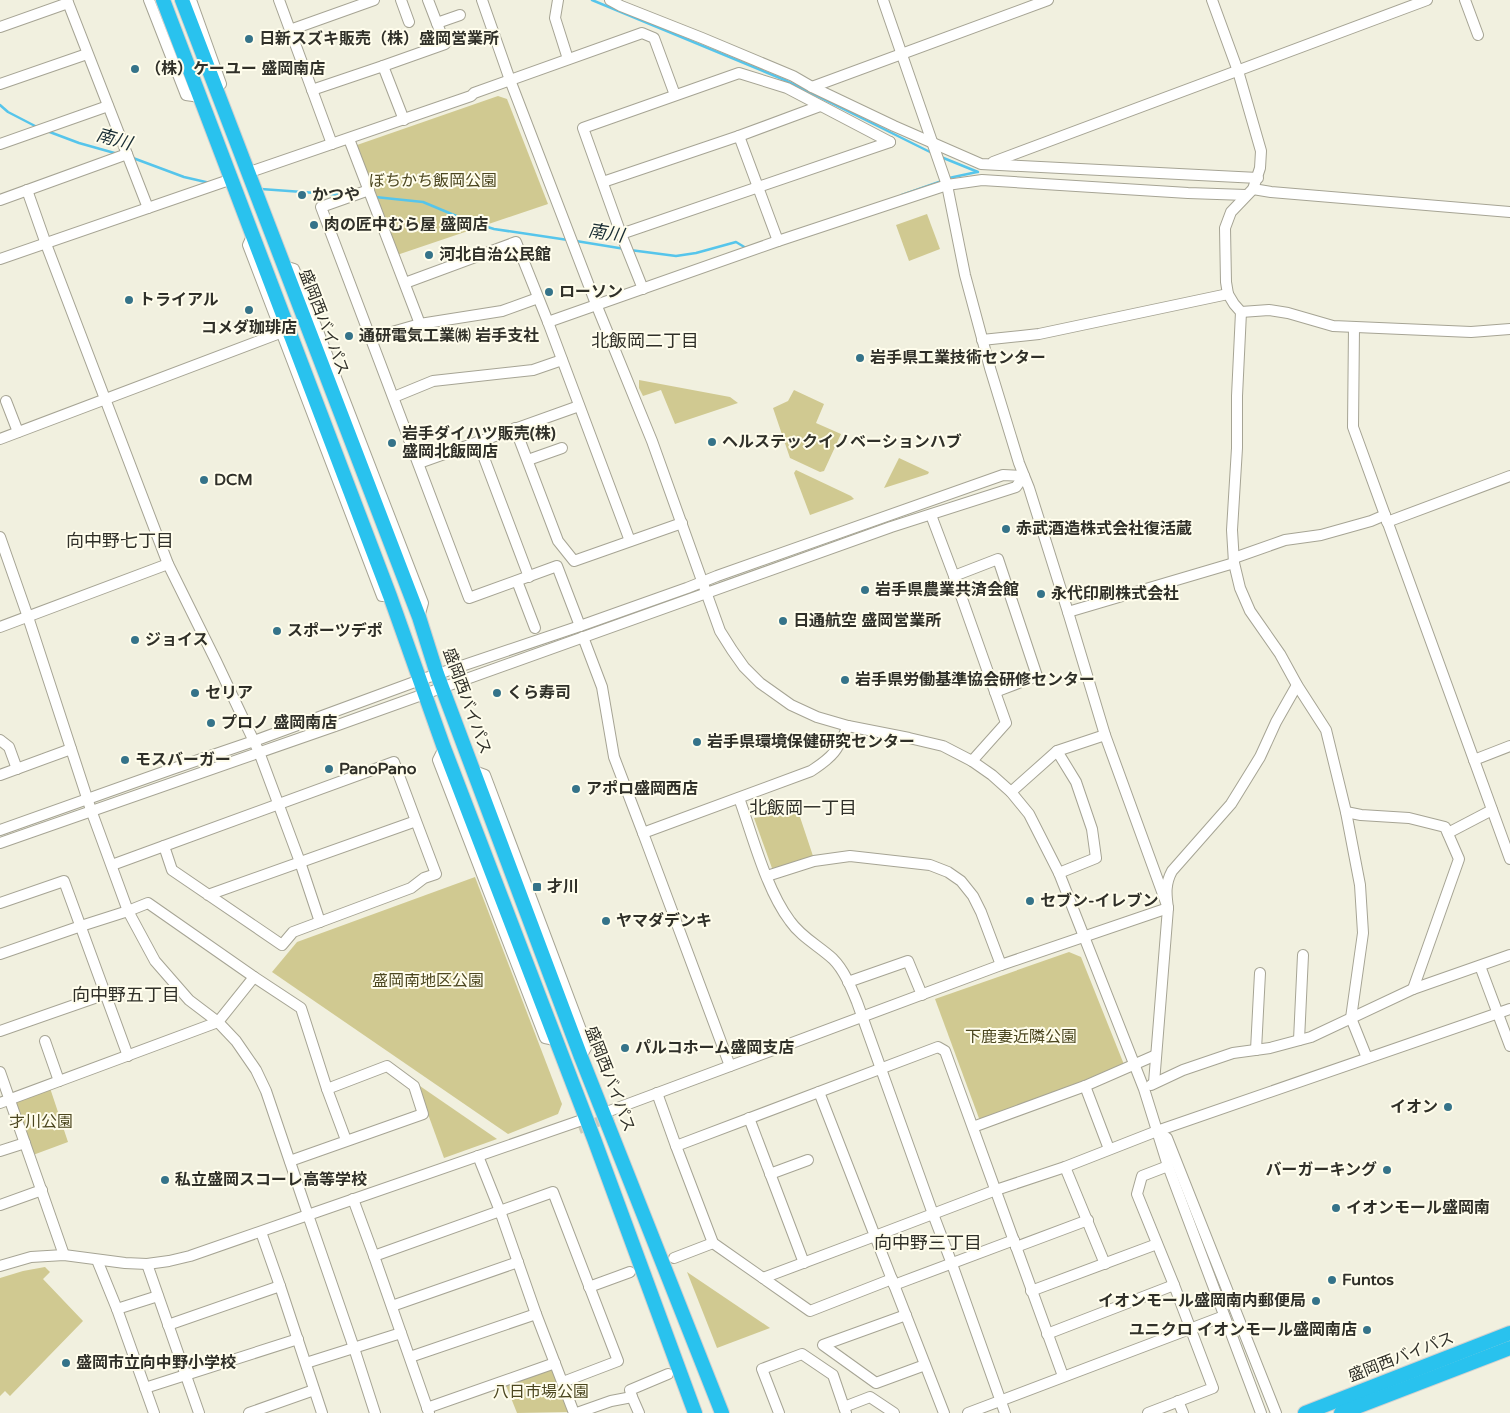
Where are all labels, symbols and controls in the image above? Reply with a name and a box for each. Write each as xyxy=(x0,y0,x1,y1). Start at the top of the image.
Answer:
place label: 日新スズキ販売（株）盛岡営業所 xyxy=(259,29,499,49)
marker: 日新スズキ販売（株）盛岡営業所 xyxy=(243,33,255,45)
place label: （株）ケーユー 盛岡南店 xyxy=(145,59,325,79)
marker: （株）ケーユー 盛岡南店 xyxy=(129,63,141,75)
water label: 南川 xyxy=(94,123,136,155)
park label: ぼちかち飯岡公園 xyxy=(369,171,497,191)
place label: かつや xyxy=(312,185,360,205)
marker: かつや xyxy=(296,189,308,201)
place label: 肉の匠中むら屋 盛岡店 xyxy=(324,215,488,235)
marker: 肉の匠中むら屋 盛岡店 xyxy=(308,219,320,231)
water label: 南川 xyxy=(587,219,627,247)
place label: 河北自治公民館 xyxy=(439,245,551,265)
marker: 河北自治公民館 xyxy=(423,249,435,261)
street label: 盛岡西バイパス xyxy=(295,266,353,378)
place label: ローソン xyxy=(559,282,623,302)
marker: ローソン xyxy=(543,286,555,298)
place label: トライアル xyxy=(139,290,219,310)
marker: トライアル xyxy=(123,294,135,306)
marker: コメダ珈琲店 xyxy=(243,304,255,316)
place label: コメダ珈琲店 xyxy=(201,318,297,338)
place label: 通研電気工業㈱ 岩手支社 xyxy=(359,326,539,346)
marker: 通研電気工業㈱ 岩手支社 xyxy=(343,330,355,342)
district label: 北飯岡二丁目 xyxy=(591,330,699,352)
place label: 岩手県工業技術センター xyxy=(870,348,1046,368)
marker: 岩手県工業技術センター xyxy=(854,352,866,364)
place label: 岩手ダイハツ販売(株) 盛岡北飯岡店 xyxy=(402,424,556,462)
place label: ヘルステックイノベーションハブ xyxy=(722,432,962,452)
marker: ヘルステックイノベーションハブ xyxy=(706,436,718,448)
marker: 岩手ダイハツ販売(株) 盛岡北飯岡店 xyxy=(386,437,398,449)
place label: DCM xyxy=(214,470,253,490)
marker: DCM xyxy=(198,474,210,486)
place label: 赤武酒造株式会社復活蔵 xyxy=(1016,519,1192,539)
marker: 赤武酒造株式会社復活蔵 xyxy=(1000,523,1012,535)
district label: 向中野七丁目 xyxy=(66,530,174,552)
place label: 岩手県農業共済会館 xyxy=(875,580,1019,600)
marker: 岩手県農業共済会館 xyxy=(859,584,871,596)
place label: 永代印刷株式会社 xyxy=(1051,584,1179,604)
marker: 永代印刷株式会社 xyxy=(1035,588,1047,600)
place label: 日通航空 盛岡営業所 xyxy=(793,611,941,631)
marker: 日通航空 盛岡営業所 xyxy=(777,615,789,627)
place label: スポーツデポ xyxy=(287,621,383,641)
marker: スポーツデポ xyxy=(271,625,283,637)
place label: ジョイス xyxy=(145,630,209,650)
marker: ジョイス xyxy=(129,634,141,646)
street label: 盛岡西バイパス xyxy=(439,645,495,757)
place label: 岩手県労働基準協会研修センター xyxy=(855,670,1095,690)
marker: 岩手県労働基準協会研修センター xyxy=(839,674,851,686)
place label: セリア xyxy=(205,683,253,703)
place label: くら寿司 xyxy=(507,683,571,703)
marker: セリア xyxy=(189,687,201,699)
marker: くら寿司 xyxy=(491,687,503,699)
place label: プロノ 盛岡南店 xyxy=(221,713,337,733)
marker: プロノ 盛岡南店 xyxy=(205,717,217,729)
place label: 岩手県環境保健研究センター xyxy=(707,732,915,752)
marker: 岩手県環境保健研究センター xyxy=(691,736,703,748)
place label: モスバーガー xyxy=(135,750,231,770)
marker: モスバーガー xyxy=(119,754,131,766)
place label: PanoPano xyxy=(339,759,417,779)
marker: PanoPano xyxy=(323,763,335,775)
place label: アポロ盛岡西店 xyxy=(586,779,698,799)
marker: アポロ盛岡西店 xyxy=(570,783,582,795)
district label: 北飯岡一丁目 xyxy=(749,797,857,819)
place label: 才川 xyxy=(547,877,579,897)
marker: 才川 xyxy=(531,881,543,893)
place label: セブン-イレブン xyxy=(1040,891,1159,911)
marker: セブン-イレブン xyxy=(1024,895,1036,907)
place label: ヤマダデンキ xyxy=(616,911,712,931)
marker: ヤマダデンキ xyxy=(600,915,612,927)
park label: 盛岡南地区公園 xyxy=(372,971,484,991)
district label: 向中野五丁目 xyxy=(72,984,180,1006)
street label: 盛岡西バイパス xyxy=(581,1023,639,1135)
park label: 下鹿妻近隣公園 xyxy=(965,1027,1077,1047)
place label: パルコホーム盛岡支店 xyxy=(635,1038,794,1058)
marker: パルコホーム盛岡支店 xyxy=(619,1042,631,1054)
place label: イオン xyxy=(1390,1097,1438,1117)
marker: イオン xyxy=(1442,1101,1454,1113)
park label: 才川公園 xyxy=(9,1112,73,1132)
place label: バーガーキング xyxy=(1265,1160,1377,1180)
marker: バーガーキング xyxy=(1381,1164,1393,1176)
place label: 私立盛岡スコーレ高等学校 xyxy=(175,1170,367,1190)
marker: 私立盛岡スコーレ高等学校 xyxy=(159,1174,171,1186)
place label: イオンモール盛岡南 xyxy=(1346,1198,1490,1218)
marker: イオンモール盛岡南 xyxy=(1330,1202,1342,1214)
district label: 向中野三丁目 xyxy=(874,1232,982,1254)
place label: Funtos xyxy=(1342,1270,1394,1290)
marker: Funtos xyxy=(1326,1274,1338,1286)
place label: イオンモール盛岡南内郵便局 xyxy=(1098,1291,1306,1311)
marker: イオンモール盛岡南内郵便局 xyxy=(1310,1295,1322,1307)
place label: ユニクロ イオンモール盛岡南店 xyxy=(1129,1320,1357,1340)
marker: ユニクロ イオンモール盛岡南店 xyxy=(1361,1324,1373,1336)
street label: 盛岡西バイパス xyxy=(1345,1328,1457,1386)
place label: 盛岡市立向中野小学校 xyxy=(76,1353,236,1373)
marker: 盛岡市立向中野小学校 xyxy=(60,1357,72,1369)
park label: 八日市場公園 xyxy=(493,1382,589,1402)

